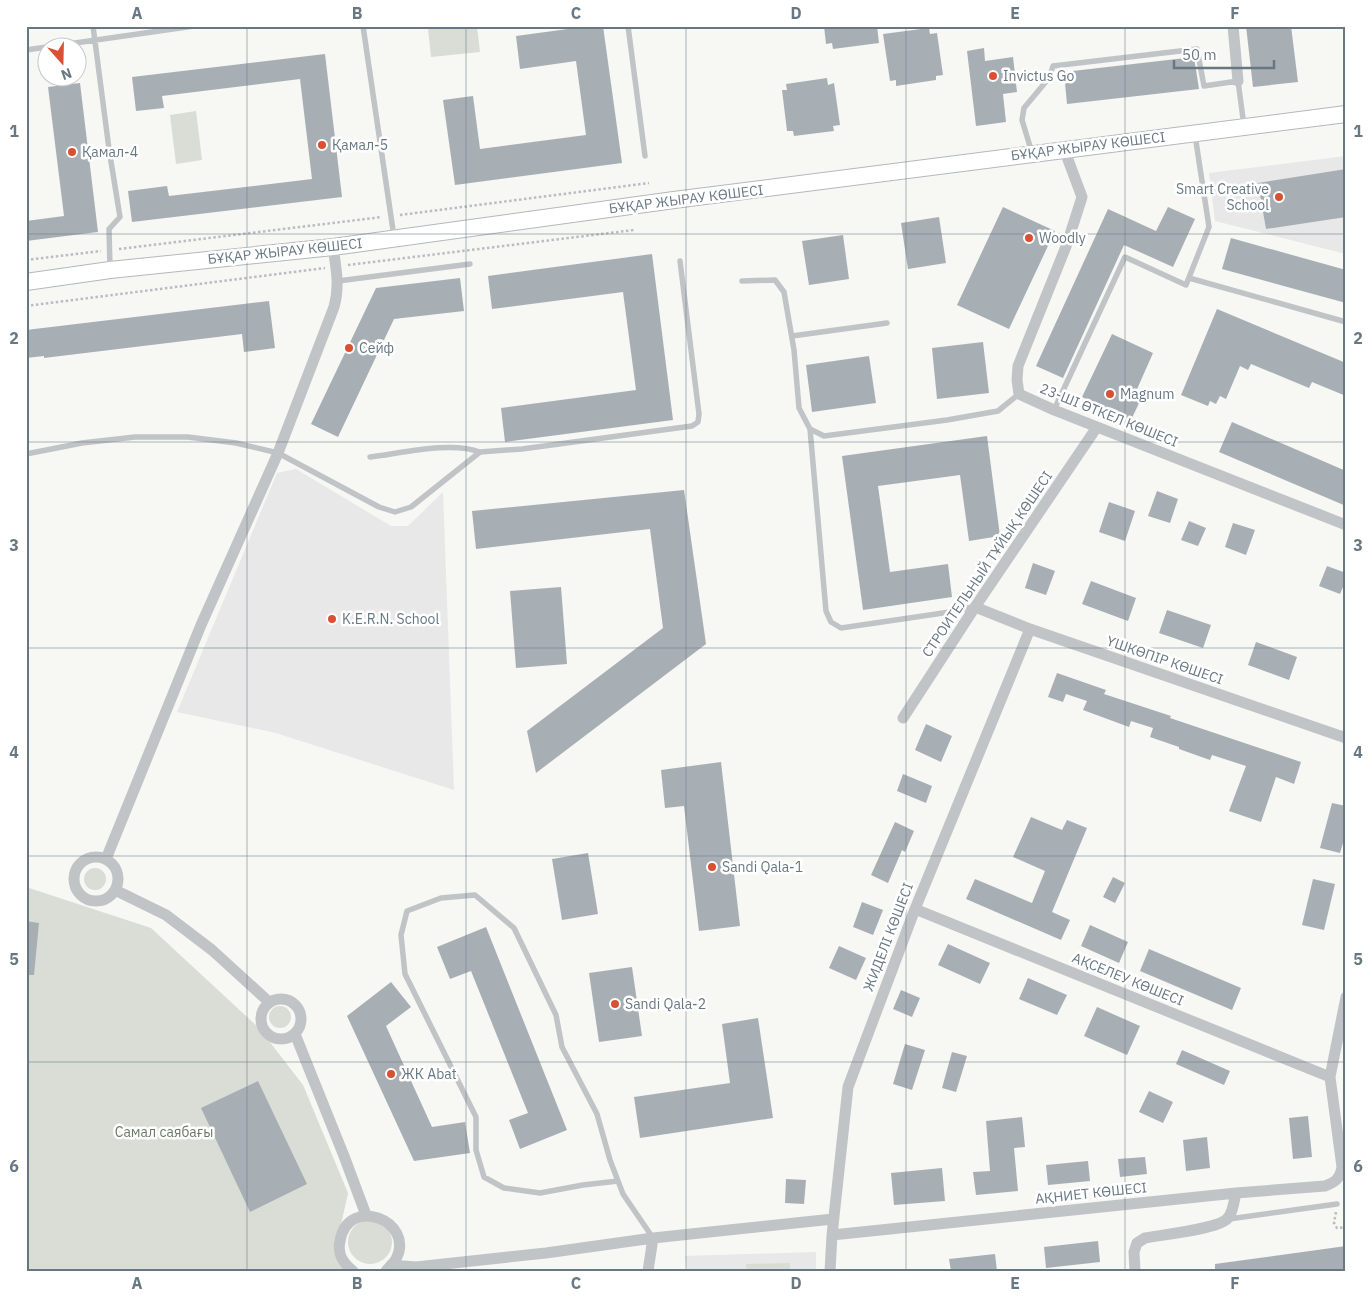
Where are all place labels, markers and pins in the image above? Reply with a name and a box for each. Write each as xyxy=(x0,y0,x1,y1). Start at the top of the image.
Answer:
place label: Invictus Go xyxy=(1003,67,1075,85)
marker: Invictus Go xyxy=(987,70,999,82)
place label: Қамал-5 xyxy=(332,136,388,154)
marker: Қамал-5 xyxy=(316,139,328,151)
place label: Қамал-4 xyxy=(82,143,138,161)
marker: Қамал-4 xyxy=(66,146,78,158)
place label: Smart Creative School xyxy=(1176,180,1269,214)
marker: Smart Creative School xyxy=(1273,191,1285,203)
place label: Woodly xyxy=(1039,229,1086,247)
marker: Woodly xyxy=(1023,232,1035,244)
place label: Сейф xyxy=(359,339,394,357)
marker: Сейф xyxy=(343,342,355,354)
place label: Magnum xyxy=(1120,385,1174,403)
marker: Magnum xyxy=(1104,388,1116,400)
place label: K.E.R.N. School xyxy=(342,610,439,628)
marker: K.E.R.N. School xyxy=(326,613,338,625)
place label: Sandi Qala-1 xyxy=(722,858,803,876)
marker: Sandi Qala-1 xyxy=(706,861,718,873)
place label: Sandi Qala-2 xyxy=(625,995,706,1013)
marker: Sandi Qala-2 xyxy=(609,998,621,1010)
place label: ЖК Abat xyxy=(401,1065,457,1083)
marker: ЖК Abat xyxy=(385,1068,397,1080)

